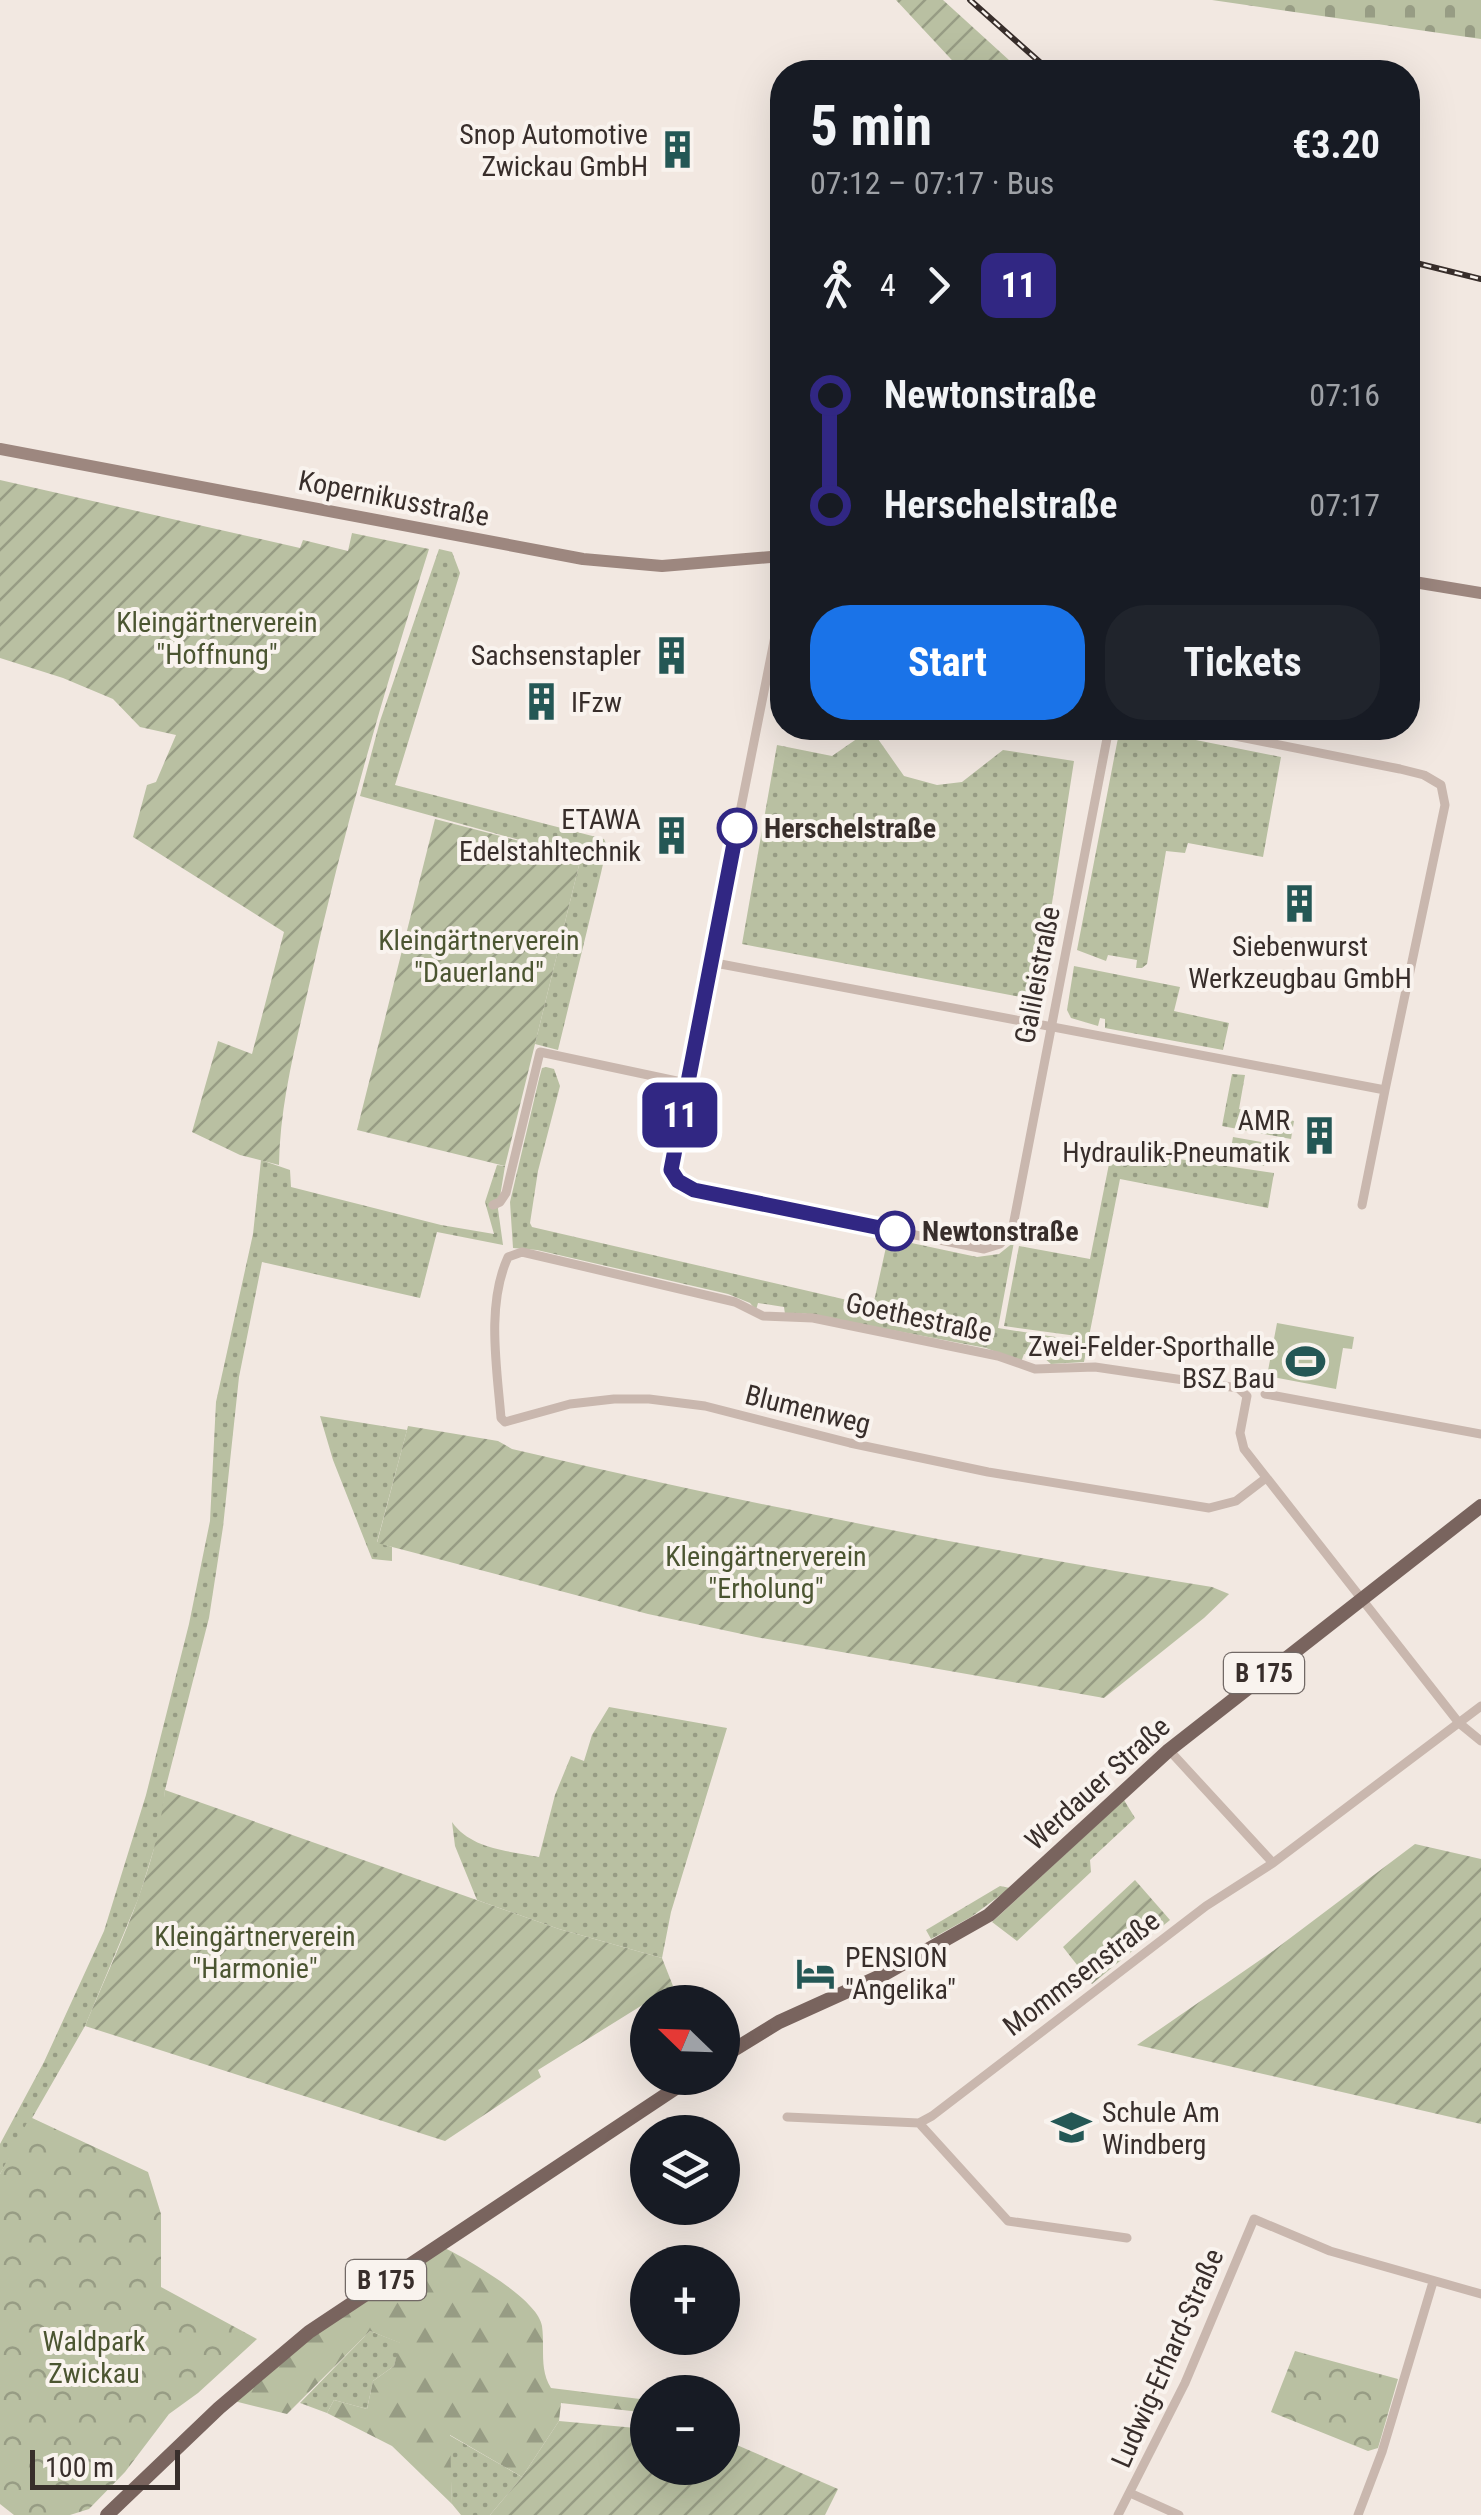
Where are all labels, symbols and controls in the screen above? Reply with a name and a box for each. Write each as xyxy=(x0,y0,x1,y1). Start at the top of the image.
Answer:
text: 5 min xyxy=(810,94,932,158)
place label: Snop Automotive Zwickau GmbH xyxy=(459,118,648,183)
text: €3.20 xyxy=(1292,123,1380,167)
building icon: Snop Automotive Zwickau GmbH xyxy=(657,129,699,171)
text: 07:12 – 07:17 · Bus xyxy=(810,164,1054,202)
icon: walk xyxy=(810,258,865,313)
icon: forward xyxy=(911,258,966,313)
text: 11 xyxy=(1001,265,1036,306)
text: 4 xyxy=(880,266,896,304)
text: Newtonstraße xyxy=(884,373,1096,417)
text: 07:16 xyxy=(1309,376,1380,414)
street label: Kopernikusstraße xyxy=(296,464,492,533)
text: Herschelstraße xyxy=(884,483,1118,527)
text: 07:17 xyxy=(1309,486,1380,524)
button: Start xyxy=(810,605,1085,720)
button: Tickets xyxy=(1105,605,1380,720)
park label: Kleingärtnerverein "Hoffnung" xyxy=(116,606,318,671)
building icon: Sachsenstapler xyxy=(650,634,692,676)
place label: Sachsenstapler xyxy=(471,639,641,672)
building icon: IFzw xyxy=(520,681,562,723)
place label: IFzw xyxy=(571,686,622,719)
place label: ETAWA Edelstahltechnik xyxy=(459,803,641,868)
marker: Herschelstraße xyxy=(718,809,756,847)
place label: Herschelstraße xyxy=(764,812,936,845)
building icon: ETAWA Edelstahltechnik xyxy=(650,814,692,856)
building icon: Siebenwurst Werkzeugbau GmbH xyxy=(1279,882,1321,924)
street label: Galileistraße xyxy=(1008,904,1067,1046)
park label: Kleingärtnerverein "Dauerland" xyxy=(378,924,580,989)
place label: Siebenwurst Werkzeugbau GmbH xyxy=(1188,930,1412,995)
line badge: 11 xyxy=(635,1082,725,1148)
text: 11 xyxy=(662,1095,698,1136)
place label: AMR Hydraulik-Pneumatik xyxy=(1062,1104,1290,1169)
building icon: AMR Hydraulik-Pneumatik xyxy=(1299,1115,1341,1157)
marker: Newtonstraße xyxy=(876,1212,914,1250)
place label: Newtonstraße xyxy=(922,1215,1079,1248)
street label: Goethestraße xyxy=(843,1286,995,1349)
place label: Zwei-Felder-Sporthalle BSZ Bau xyxy=(1028,1330,1275,1395)
sports icon: Zwei-Felder-Sporthalle BSZ Bau xyxy=(1284,1341,1326,1383)
street label: Blumenweg xyxy=(742,1378,874,1441)
park label: Kleingärtnerverein "Erholung" xyxy=(665,1540,867,1605)
road number: B 175 xyxy=(1224,1653,1304,1693)
street label: Werdauer Straße xyxy=(1018,1710,1176,1857)
street label: Mommsenstraße xyxy=(997,1904,1166,2043)
park label: Kleingärtnerverein "Harmonie" xyxy=(154,1920,356,1985)
place label: PENSION "Angelika" xyxy=(845,1941,956,2006)
hotel icon: PENSION "Angelika" xyxy=(794,1952,836,1994)
north arrow xyxy=(630,1985,740,2095)
map controls xyxy=(630,1985,740,2485)
place label: Schule Am Windberg xyxy=(1102,2096,1220,2161)
school or university icon: Schule Am Windberg xyxy=(1051,2107,1093,2149)
button: layers xyxy=(630,2115,740,2225)
street label: Ludwig-Erhard-Straße xyxy=(1104,2244,1231,2473)
button: + xyxy=(630,2245,740,2355)
road number: B 175 xyxy=(346,2260,426,2300)
park label: Waldpark Zwickau xyxy=(43,2325,146,2390)
button: − xyxy=(630,2375,740,2485)
scale bar xyxy=(30,2445,180,2490)
text: 100 m xyxy=(45,2451,114,2484)

